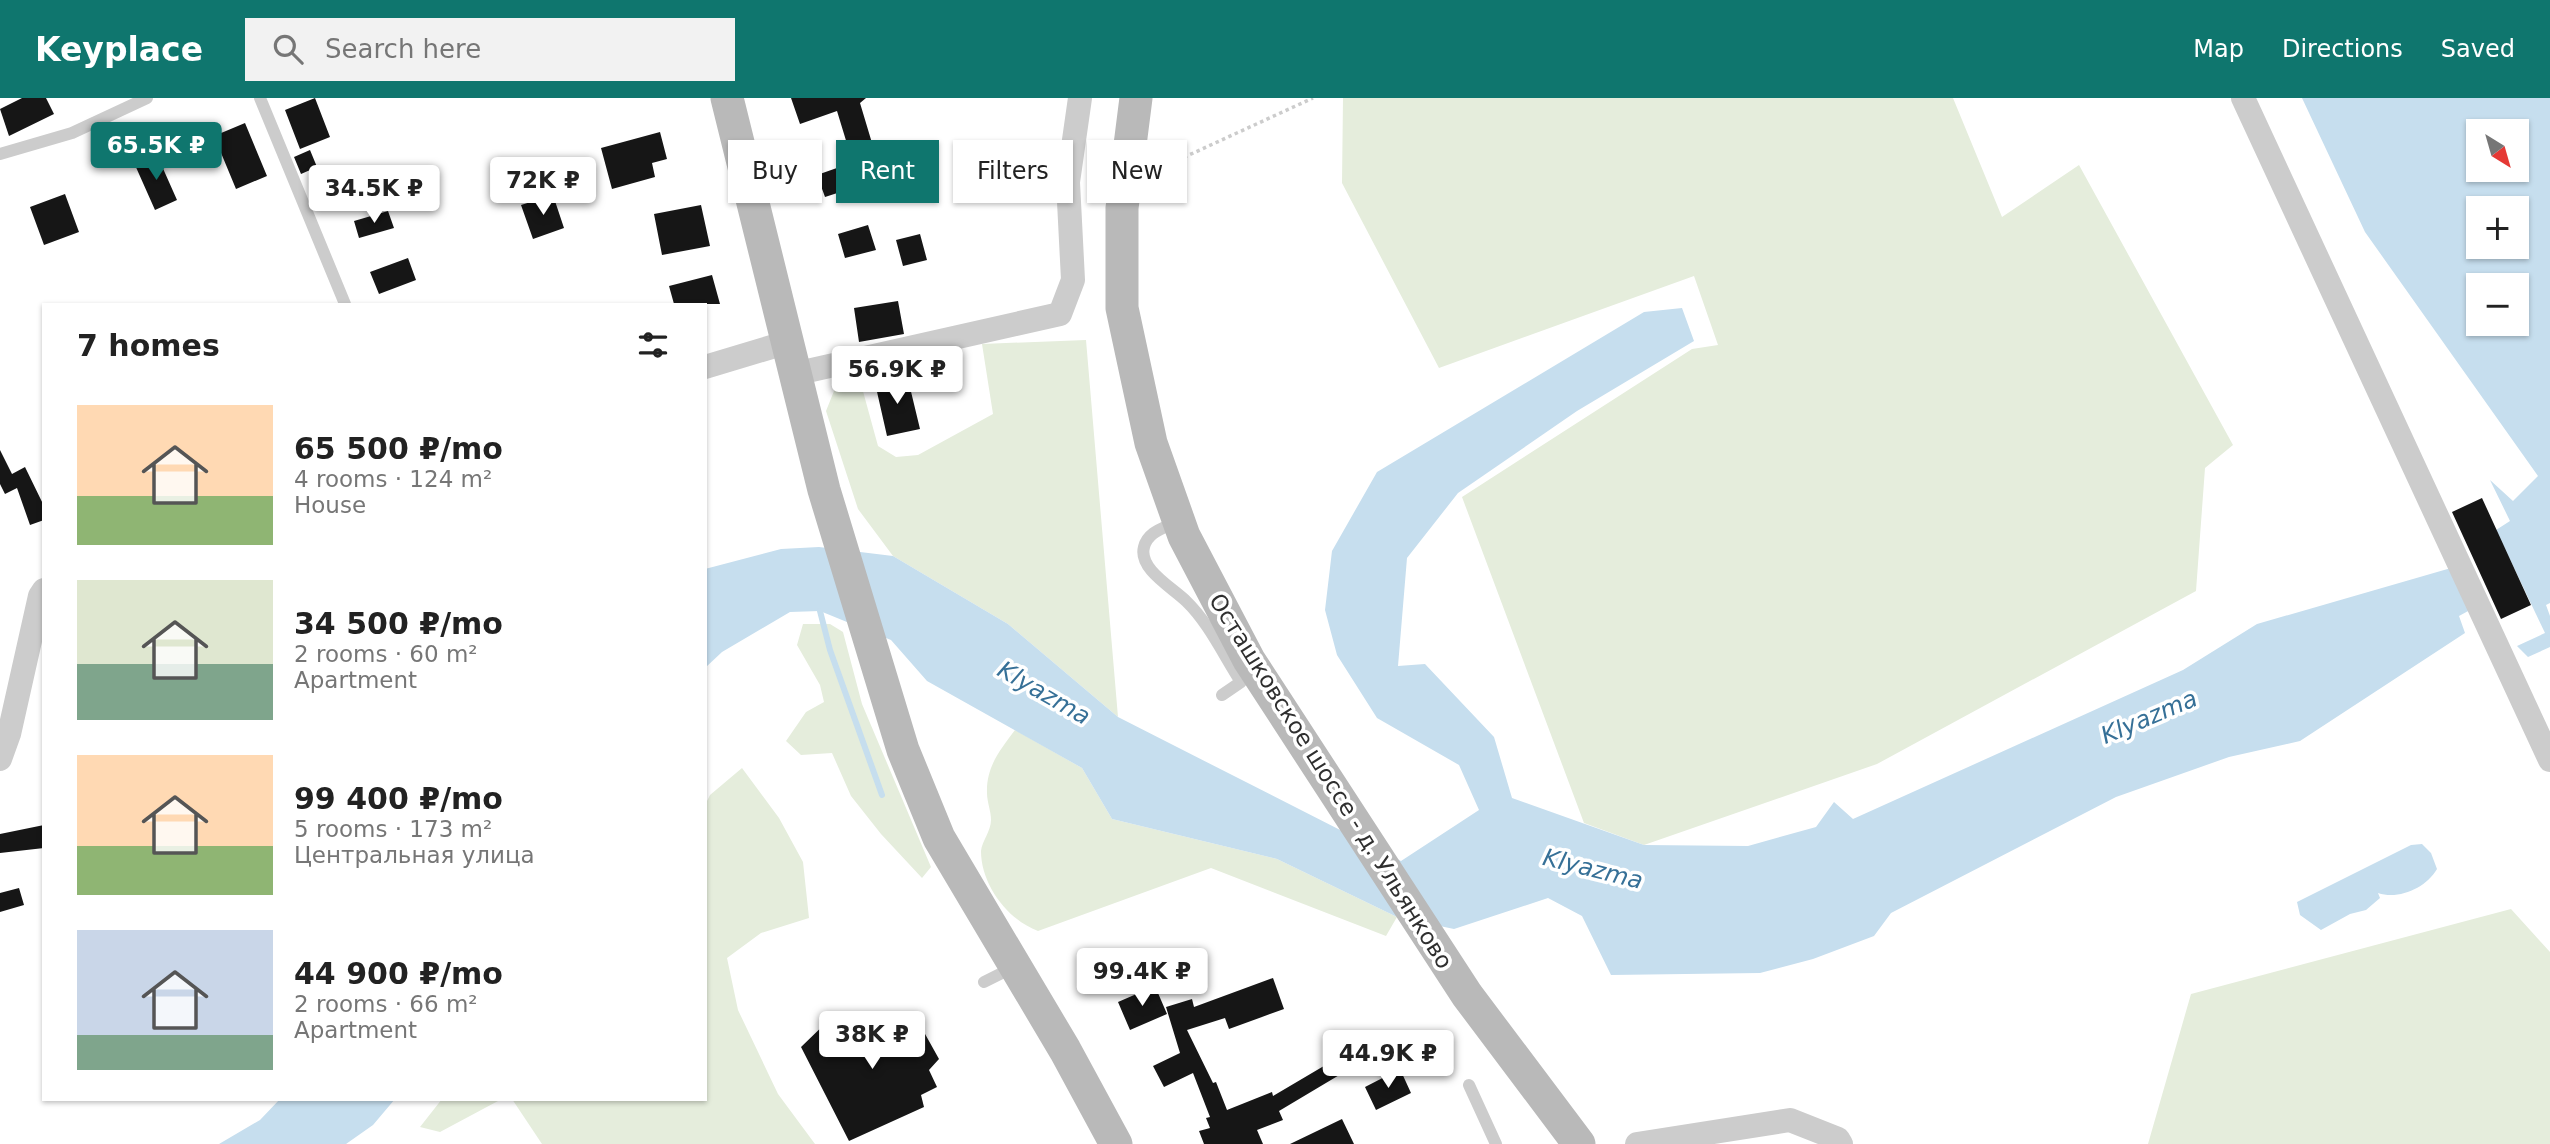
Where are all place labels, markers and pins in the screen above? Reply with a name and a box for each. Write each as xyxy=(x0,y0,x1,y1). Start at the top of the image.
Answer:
pin: 65.5K ₽ xyxy=(91,122,221,182)
pin: 72K ₽ xyxy=(494,158,592,217)
pin: 34.5K ₽ xyxy=(309,166,439,225)
pin: 56.9K ₽ xyxy=(832,346,962,406)
pin: 99.4K ₽ xyxy=(1077,948,1207,1008)
pin: 38K ₽ xyxy=(823,1012,921,1071)
pin: 44.9K ₽ xyxy=(1323,1030,1453,1090)

